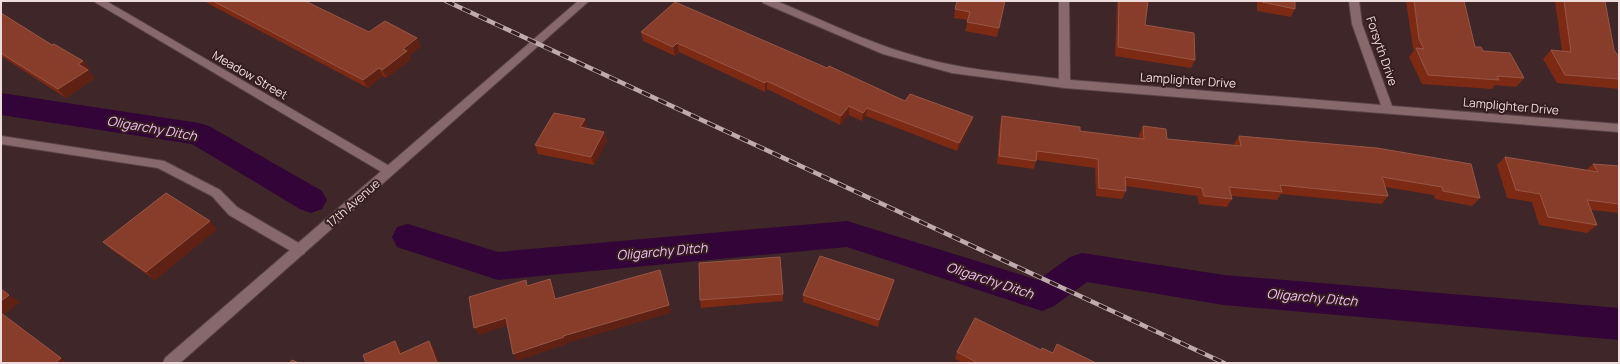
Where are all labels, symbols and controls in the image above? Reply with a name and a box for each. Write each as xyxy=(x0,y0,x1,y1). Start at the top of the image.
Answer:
street label: Forsyth Drive xyxy=(1362,14,1402,88)
street label: Meadow Street xyxy=(209,47,291,104)
street label: Lamplighter Drive xyxy=(1139,68,1237,92)
street label: Lamplighter Drive xyxy=(1462,93,1560,119)
water label: Oligarchy Ditch xyxy=(106,111,200,145)
street label: 17th Avenue xyxy=(322,175,384,231)
water label: Oligarchy Ditch xyxy=(616,238,709,264)
water label: Oligarchy Ditch xyxy=(944,257,1037,303)
water label: Oligarchy Ditch xyxy=(1266,284,1359,310)

